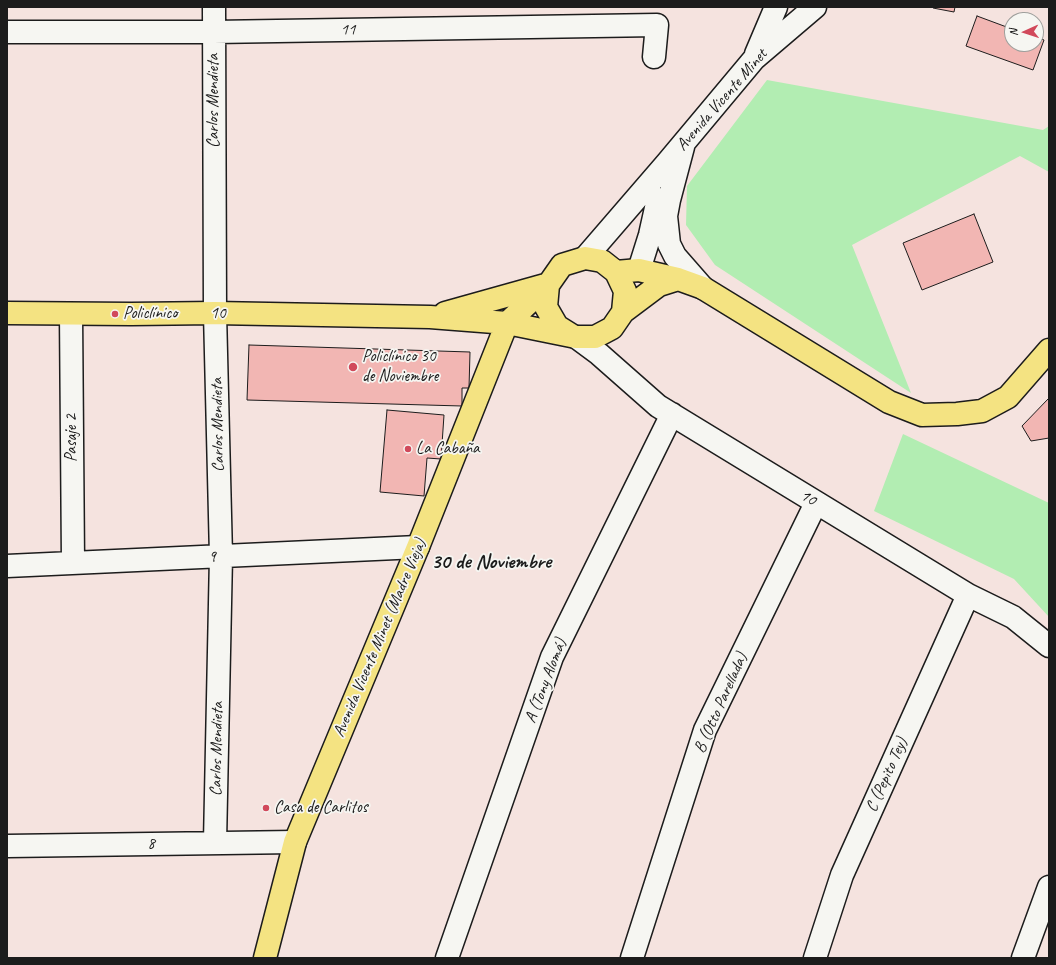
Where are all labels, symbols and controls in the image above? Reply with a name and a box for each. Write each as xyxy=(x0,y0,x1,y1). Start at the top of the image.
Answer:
north arrow xyxy=(1004,12,1044,52)
street label: 11 xyxy=(340,20,356,40)
text: N xyxy=(1006,29,1020,36)
street label: Avenida Vicente Minet xyxy=(672,45,772,155)
street label: Carlos Mendieta xyxy=(204,54,224,148)
place label: Policlínico xyxy=(123,304,177,324)
street label: 10 xyxy=(210,304,226,324)
marker: Policlínico xyxy=(110,309,120,319)
place label: Policlínico 30 de Noviembre xyxy=(362,347,438,387)
marker: Policlínico 30 de Noviembre xyxy=(347,361,359,373)
street label: Carlos Mendieta xyxy=(207,378,229,472)
street label: Pasaje 2 xyxy=(62,414,82,462)
place label: La Cabaña xyxy=(416,439,480,459)
marker: La Cabaña xyxy=(403,444,413,454)
street label: 10 xyxy=(796,485,820,511)
street label: Avenida Vicente Minet (Madre Vieja) xyxy=(329,536,431,740)
street label: 9 xyxy=(208,547,216,567)
district label: 30 de Noviembre xyxy=(431,549,551,575)
street label: A (Tony Alomá) xyxy=(521,636,571,726)
street label: B (Otto Parellada) xyxy=(690,650,752,756)
street label: Carlos Mendieta xyxy=(206,702,228,796)
street label: C (Pepito Tey) xyxy=(862,735,912,815)
place label: Casa de Carlitos xyxy=(274,798,368,818)
marker: Casa de Carlitos xyxy=(261,803,271,813)
street label: 8 xyxy=(147,834,155,854)

